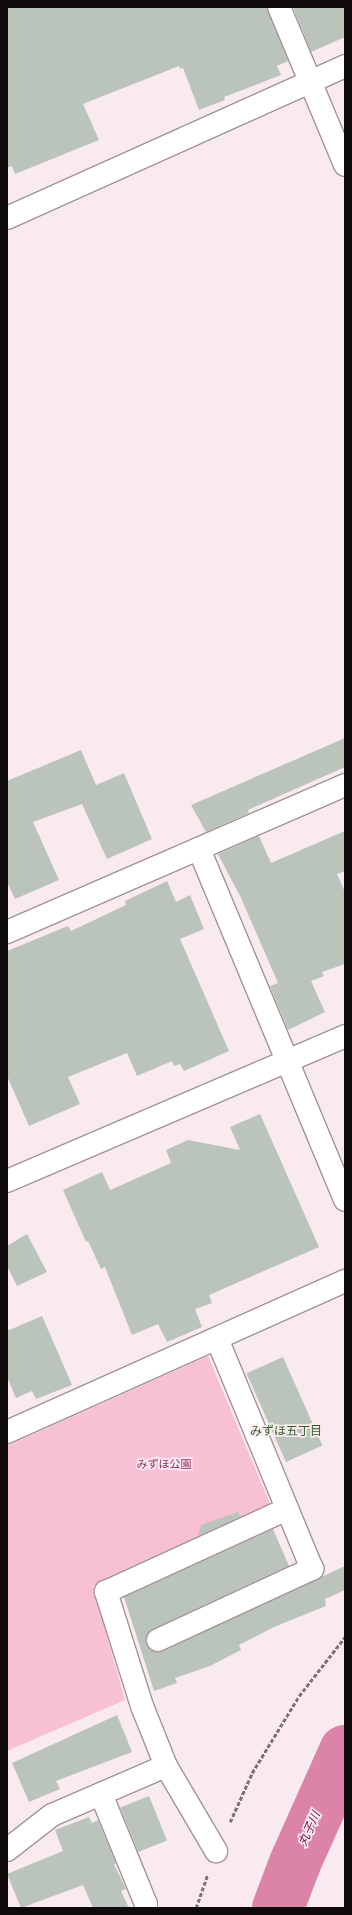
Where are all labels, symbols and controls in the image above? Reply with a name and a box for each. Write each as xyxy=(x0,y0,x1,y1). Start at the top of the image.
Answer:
district label: みずほ五丁目 xyxy=(250,1425,322,1439)
park label: みずほ公園 xyxy=(137,1458,191,1472)
water label: 丸子川 xyxy=(296,1810,324,1848)

